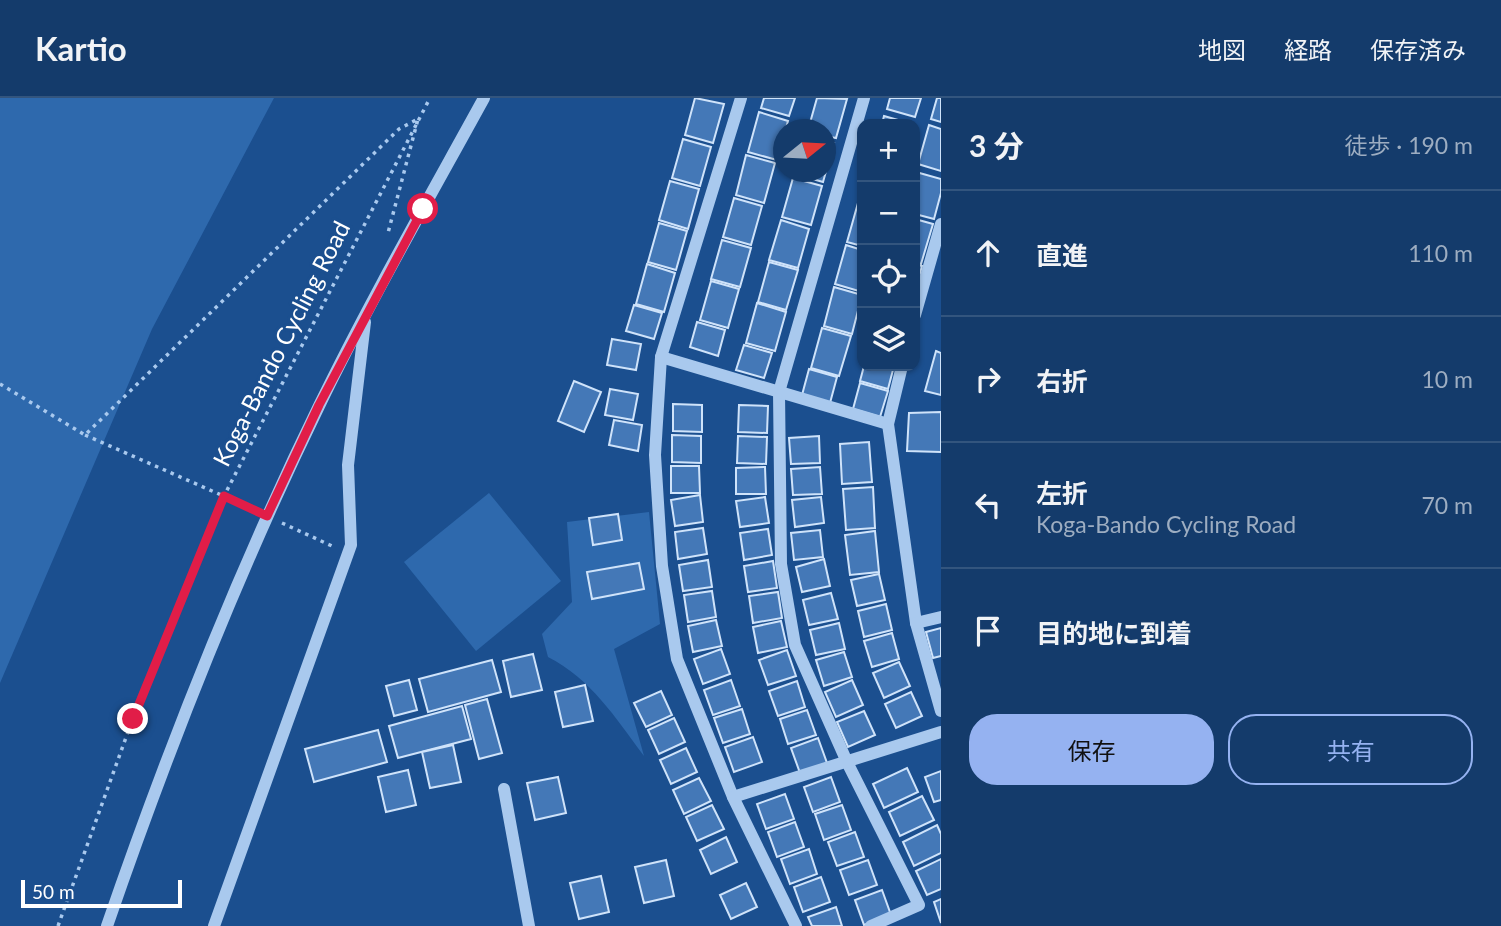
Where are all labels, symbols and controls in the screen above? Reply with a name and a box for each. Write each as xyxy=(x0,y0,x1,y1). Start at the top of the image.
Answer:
text: Kartio xyxy=(35,28,127,68)
text: 地図 xyxy=(1198,35,1246,64)
text: 経路 xyxy=(1284,35,1332,64)
text: 保存済み xyxy=(1370,35,1466,64)
north arrow xyxy=(773,119,836,182)
map controls xyxy=(857,119,920,371)
button: + xyxy=(857,119,920,182)
text: 3 分 xyxy=(969,127,1024,163)
text: 徒歩 · 190 m xyxy=(1344,131,1473,159)
button: − xyxy=(857,182,920,245)
route start xyxy=(407,193,438,224)
street label: Koga-Bando Cycling Road xyxy=(206,216,355,471)
icon: ahead xyxy=(969,234,1007,272)
text: 直進 xyxy=(1036,239,1088,271)
text: 110 m xyxy=(1408,239,1473,267)
button: locate xyxy=(857,245,920,308)
button: layers xyxy=(857,308,920,371)
icon: right xyxy=(969,360,1007,398)
text: 右折 xyxy=(1036,365,1088,397)
text: 10 m xyxy=(1422,365,1473,393)
text: 左折 xyxy=(1036,477,1088,509)
icon: left xyxy=(969,486,1007,524)
text: 70 m xyxy=(1422,491,1473,519)
text: Koga-Bando Cycling Road xyxy=(1036,510,1296,538)
icon: arrive xyxy=(969,612,1007,650)
text: 目的地に到着 xyxy=(1036,617,1192,649)
route end xyxy=(117,703,148,734)
button: 保存 xyxy=(969,714,1214,785)
button: 共有 xyxy=(1228,714,1473,785)
scale bar xyxy=(21,877,182,909)
text: 50 m xyxy=(32,880,75,903)

